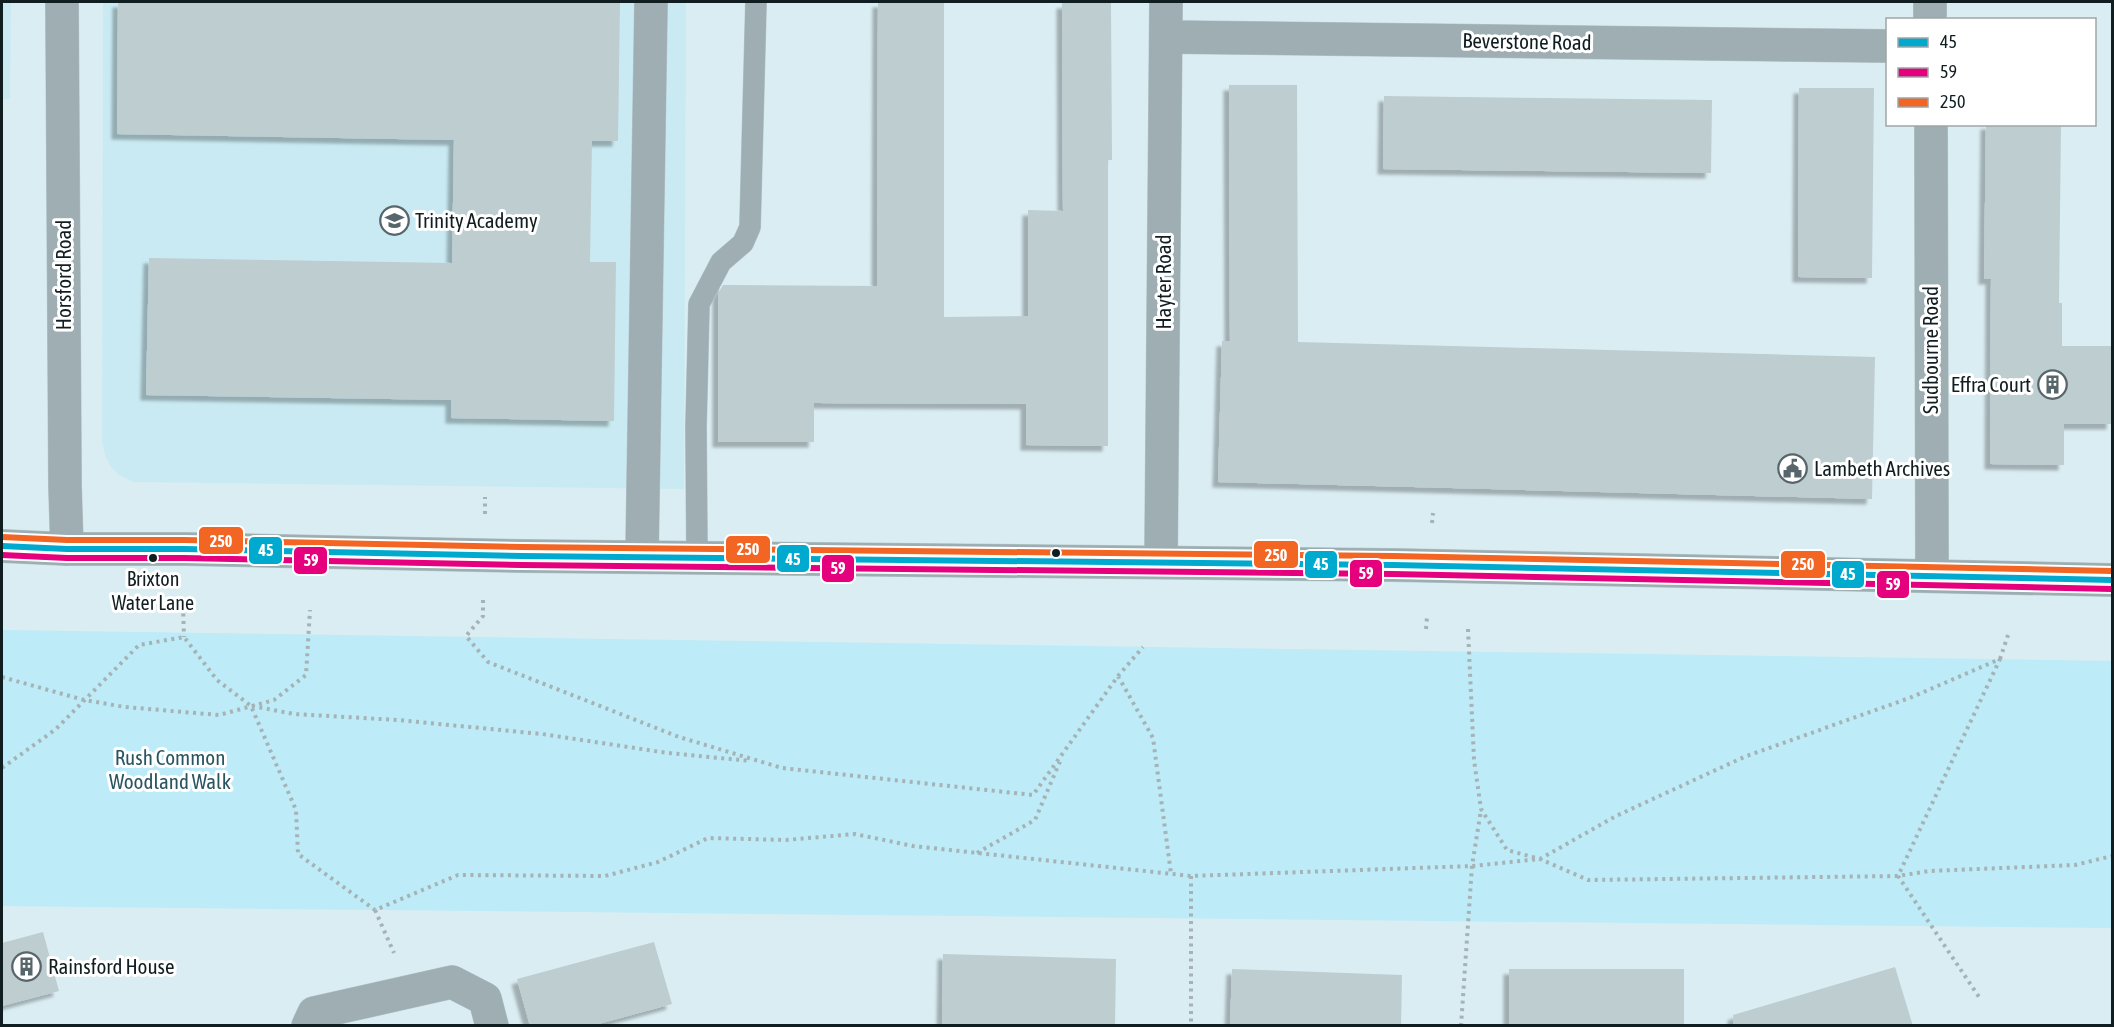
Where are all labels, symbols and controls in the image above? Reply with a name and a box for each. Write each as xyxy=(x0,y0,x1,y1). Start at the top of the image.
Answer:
legend xyxy=(1886,18,2096,126)
street label: Beverstone Road xyxy=(1462,28,1592,54)
text: 45 xyxy=(1940,31,1957,52)
text: 59 xyxy=(1940,61,1957,82)
text: 250 xyxy=(1940,91,1965,112)
school or university icon: Trinity Academy xyxy=(378,205,410,237)
place label: Trinity Academy xyxy=(415,208,538,232)
street label: Horsford Road xyxy=(51,220,75,330)
street label: Hayter Road xyxy=(1151,234,1175,330)
street label: Sudbourne Road xyxy=(1918,286,1942,414)
building icon: Effra Court xyxy=(2036,369,2068,401)
place label: Effra Court xyxy=(1951,372,2031,396)
public building icon: Lambeth Archives xyxy=(1777,453,1809,485)
place label: Lambeth Archives xyxy=(1814,456,1950,480)
line badge: 250 xyxy=(198,526,244,555)
text: 250 xyxy=(210,532,233,550)
line badge: 250 xyxy=(725,535,771,564)
line badge: 45 xyxy=(248,536,283,565)
text: 250 xyxy=(737,540,760,558)
line badge: 250 xyxy=(1253,540,1299,569)
text: 45 xyxy=(257,541,274,559)
line badge: 45 xyxy=(776,544,810,573)
line badge: 59 xyxy=(293,546,328,575)
text: 250 xyxy=(1265,546,1288,564)
unlabelled marker xyxy=(1050,547,1062,559)
text: 45 xyxy=(784,550,801,568)
line badge: 45 xyxy=(1304,550,1338,579)
line badge: 250 xyxy=(1780,550,1826,579)
text: 59 xyxy=(303,551,319,569)
marker: Brixton Water Lane xyxy=(147,552,159,564)
line badge: 59 xyxy=(821,554,855,583)
text: 45 xyxy=(1312,555,1329,573)
text: 250 xyxy=(1792,555,1815,573)
text: 59 xyxy=(830,559,846,577)
line badge: 59 xyxy=(1349,559,1383,588)
line badge: 45 xyxy=(1831,560,1865,589)
text: 59 xyxy=(1358,564,1374,582)
text: 45 xyxy=(1839,565,1856,583)
place label: Brixton Water Lane xyxy=(112,567,194,614)
line badge: 59 xyxy=(1876,570,1910,599)
text: 59 xyxy=(1885,575,1901,593)
park label: Rush Common Woodland Walk xyxy=(109,745,231,793)
building icon: Rainsford House xyxy=(11,951,43,983)
place label: Rainsford House xyxy=(48,954,175,978)

